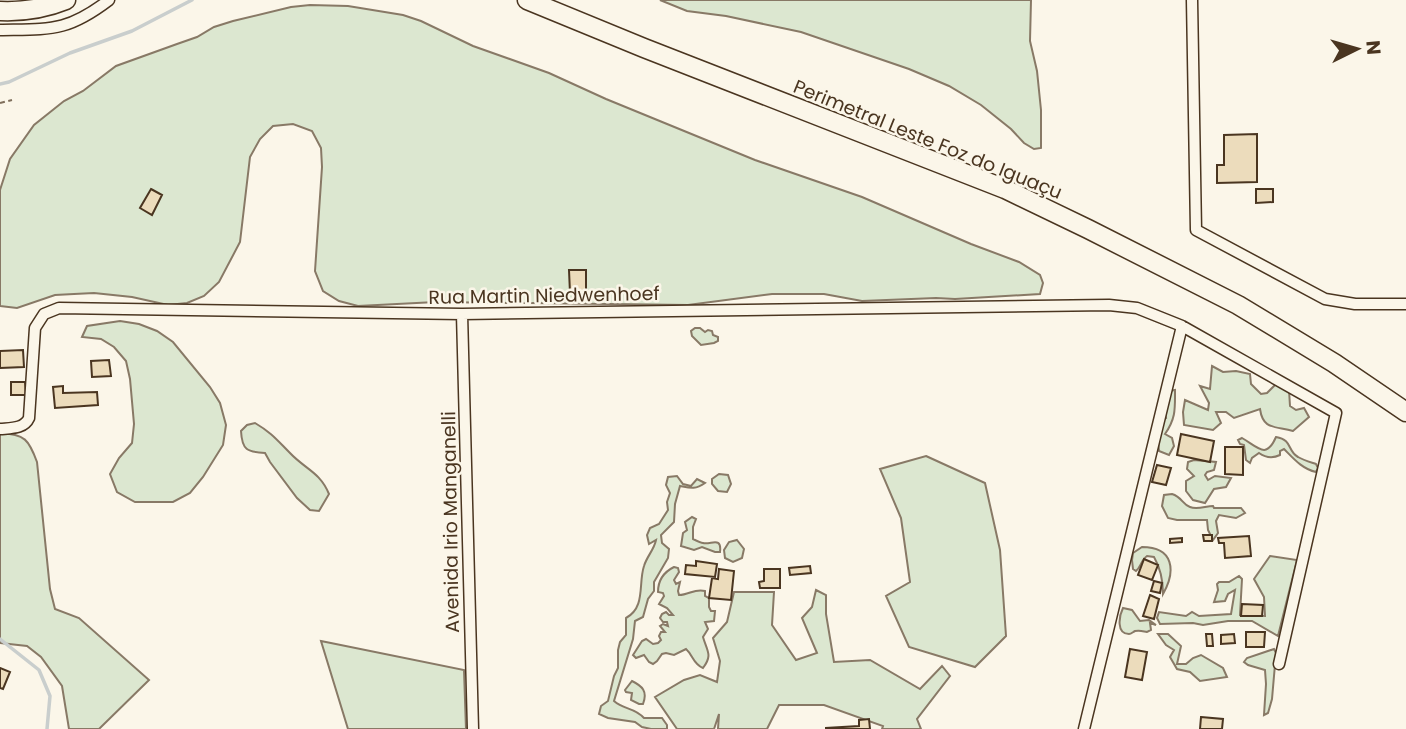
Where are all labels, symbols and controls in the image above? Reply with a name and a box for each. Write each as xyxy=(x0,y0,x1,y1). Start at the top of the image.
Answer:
north arrow xyxy=(1322,14,1392,84)
text: N xyxy=(1359,39,1388,56)
street label: Perimetral Leste Foz do Iguaçu xyxy=(789,73,1066,206)
street label: Rua Martin Niedwenhoef xyxy=(428,280,660,311)
street label: Avenida Irio Manganelli xyxy=(435,411,466,633)

